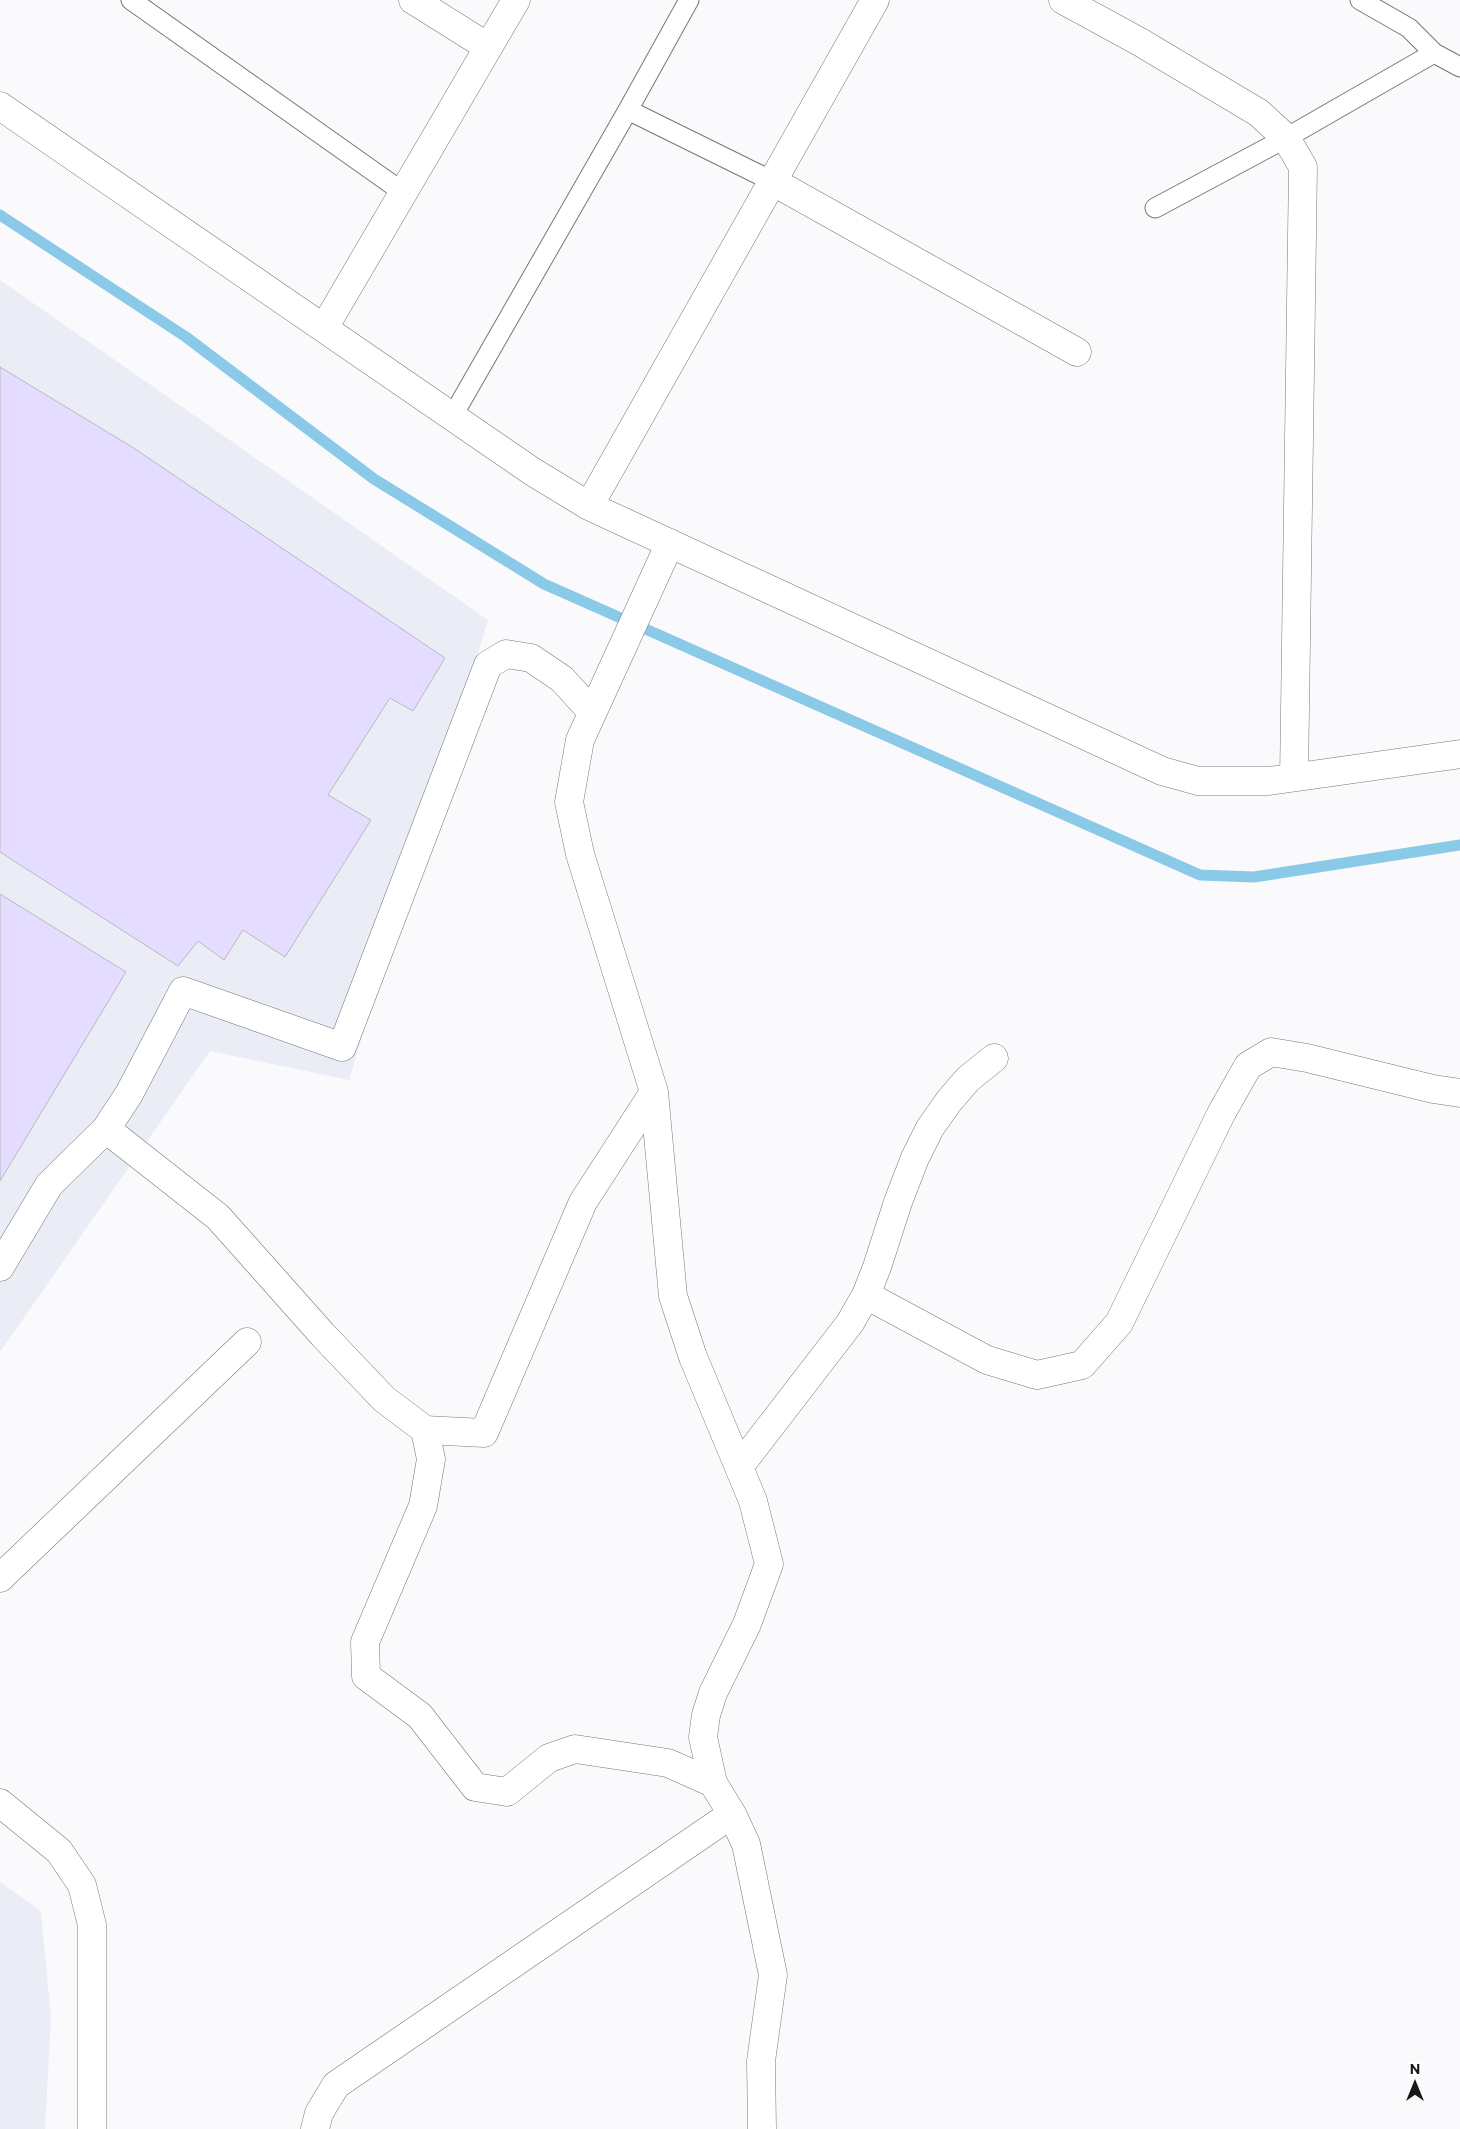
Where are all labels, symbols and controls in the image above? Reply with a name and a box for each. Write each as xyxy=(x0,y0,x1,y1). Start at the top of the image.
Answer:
north arrow xyxy=(1390,2059,1440,2109)
text: N xyxy=(1410,2060,1420,2077)

